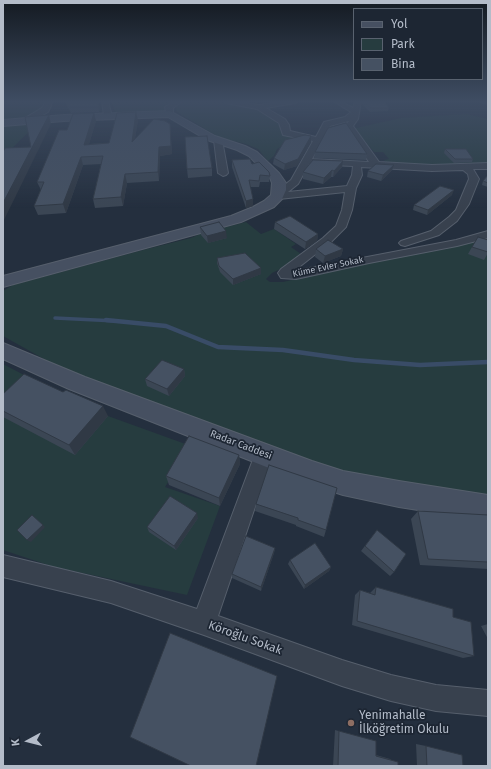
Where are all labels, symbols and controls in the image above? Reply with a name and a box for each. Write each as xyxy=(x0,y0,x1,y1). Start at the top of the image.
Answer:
legend xyxy=(353,8,483,80)
text: Yol xyxy=(391,17,407,31)
text: Park xyxy=(391,37,415,51)
text: Bina xyxy=(391,57,415,71)
street label: Küme Evler Sokak xyxy=(292,254,364,280)
street label: Radar Caddesi xyxy=(208,428,274,462)
street label: Köroğlu Sokak xyxy=(206,618,284,658)
place label: Yenimahalle İlköğretim Okulu xyxy=(359,709,449,737)
marker: Yenimahalle İlköğretim Okulu xyxy=(346,718,356,728)
north arrow xyxy=(8,721,48,761)
text: K xyxy=(9,738,22,747)

